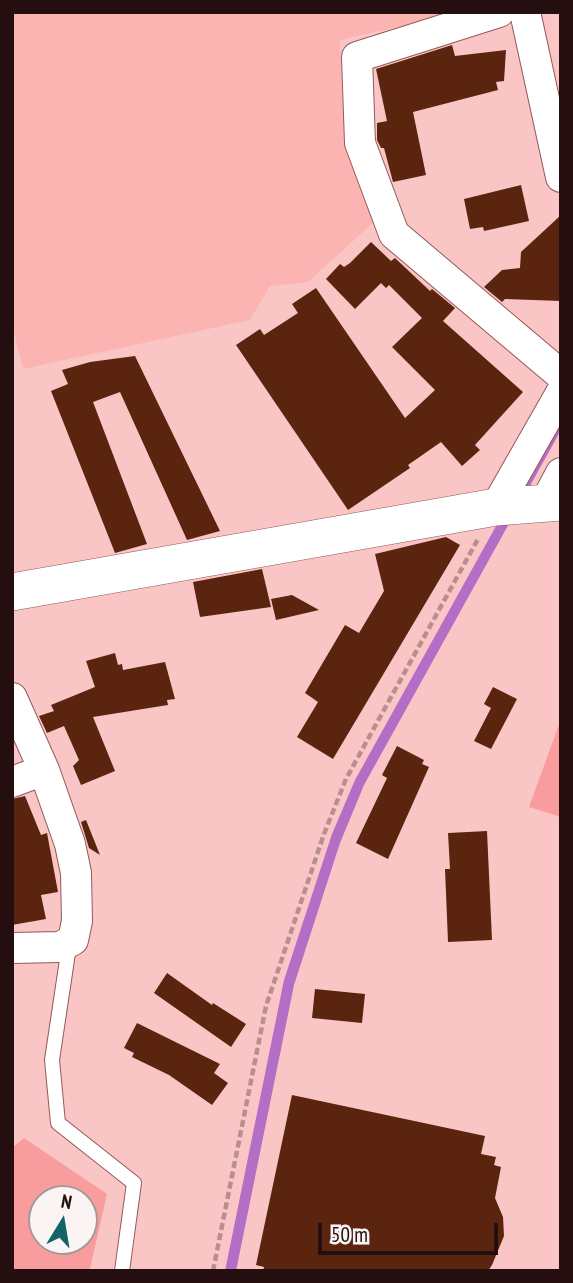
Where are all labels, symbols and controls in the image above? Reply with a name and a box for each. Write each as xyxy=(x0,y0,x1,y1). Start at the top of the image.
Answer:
north arrow xyxy=(28,1185,98,1255)
text: N xyxy=(59,1189,74,1214)
scale bar xyxy=(321,1210,501,1254)
text: 50 m xyxy=(331,1221,368,1248)

